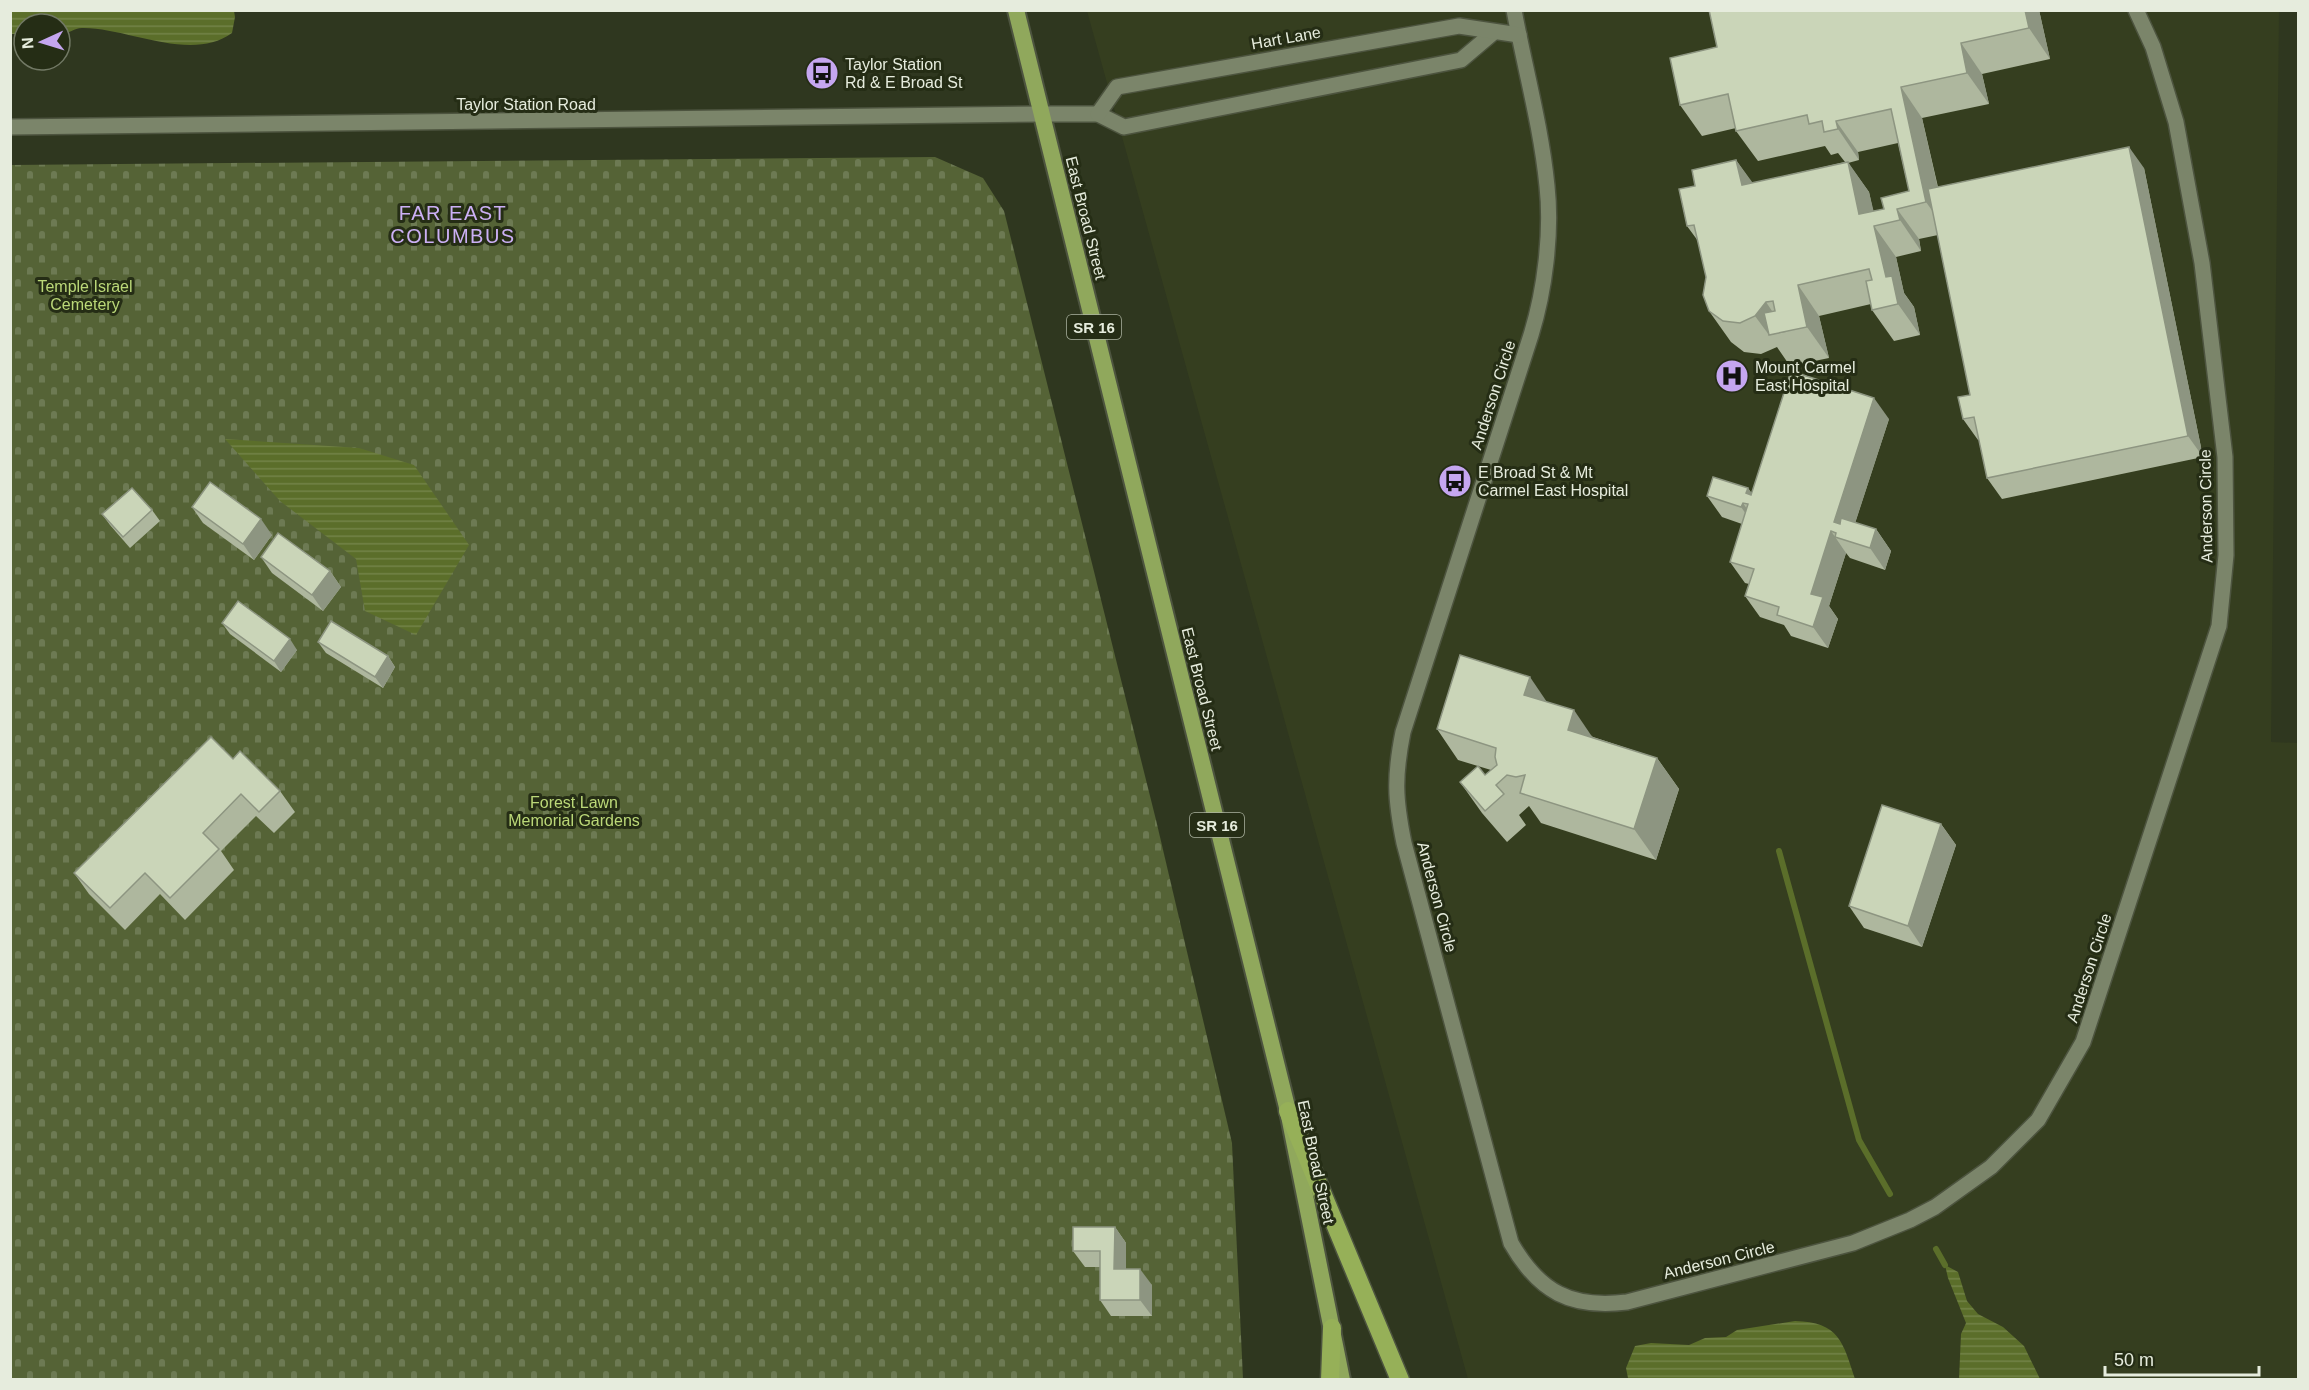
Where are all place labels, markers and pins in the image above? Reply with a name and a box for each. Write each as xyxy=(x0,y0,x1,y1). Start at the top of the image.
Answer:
bus stop icon: Taylor Station Rd & E Broad St xyxy=(804,55,840,91)
place label: Taylor Station Rd & E Broad St xyxy=(845,56,963,91)
hospital icon: Mount Carmel East Hospital xyxy=(1714,358,1750,394)
place label: Mount Carmel East Hospital xyxy=(1755,359,1855,394)
bus stop icon: E Broad St & Mt Carmel East Hospital xyxy=(1437,463,1473,499)
place label: E Broad St & Mt Carmel East Hospital xyxy=(1478,464,1628,499)

